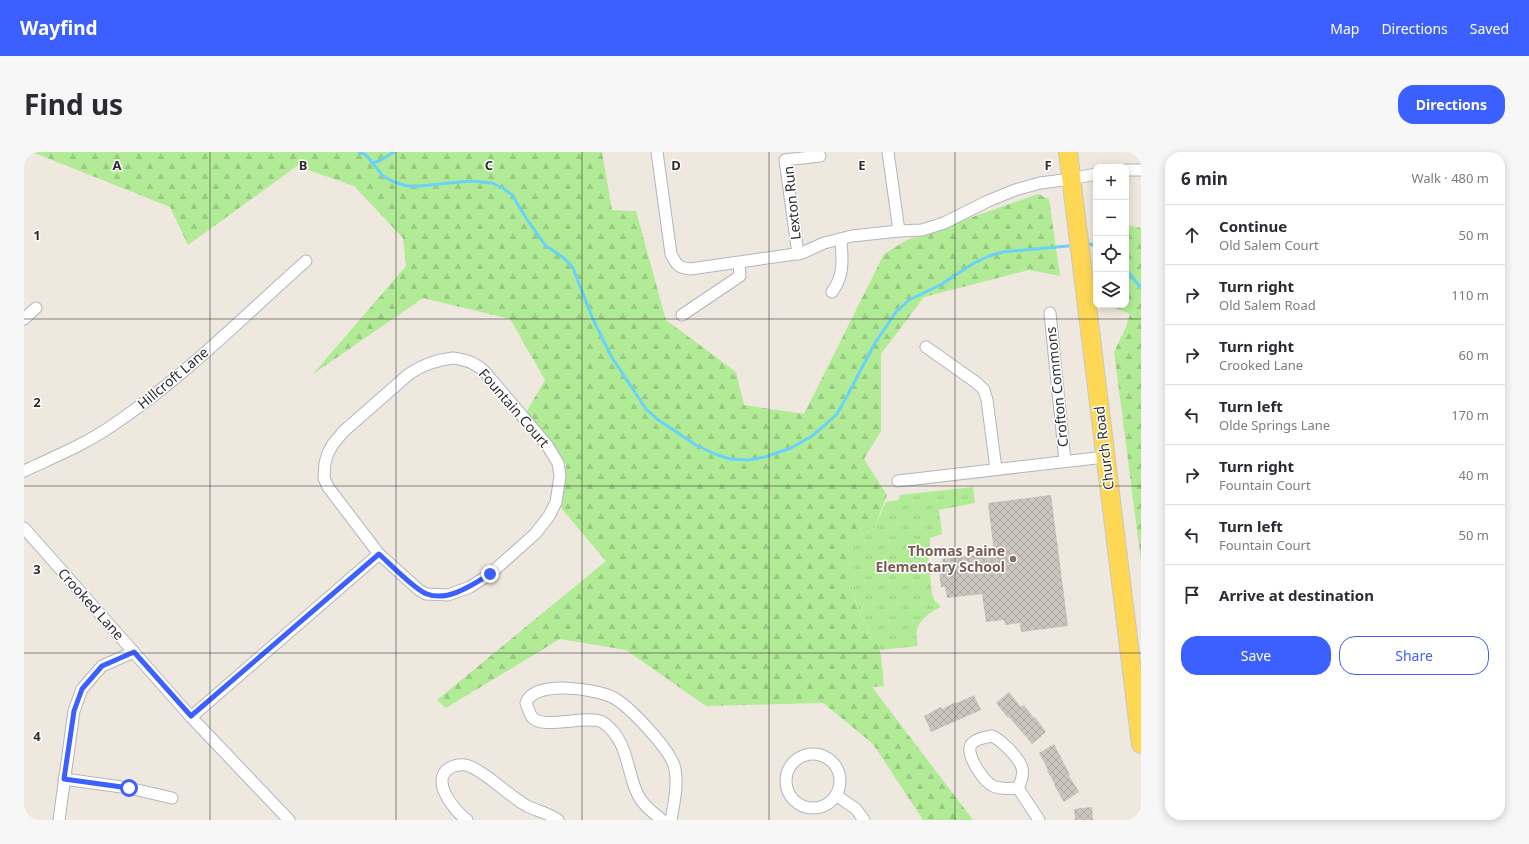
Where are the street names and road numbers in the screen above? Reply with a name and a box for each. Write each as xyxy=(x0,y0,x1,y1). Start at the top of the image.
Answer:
street label: Lexton Run xyxy=(778,165,805,241)
street label: Crofton Commons xyxy=(1041,326,1072,448)
street label: Hillcroft Lane xyxy=(133,342,212,413)
street label: Fountain Court xyxy=(475,364,554,451)
street label: Church Road xyxy=(1089,405,1118,491)
street label: Crooked Lane xyxy=(54,564,129,644)

